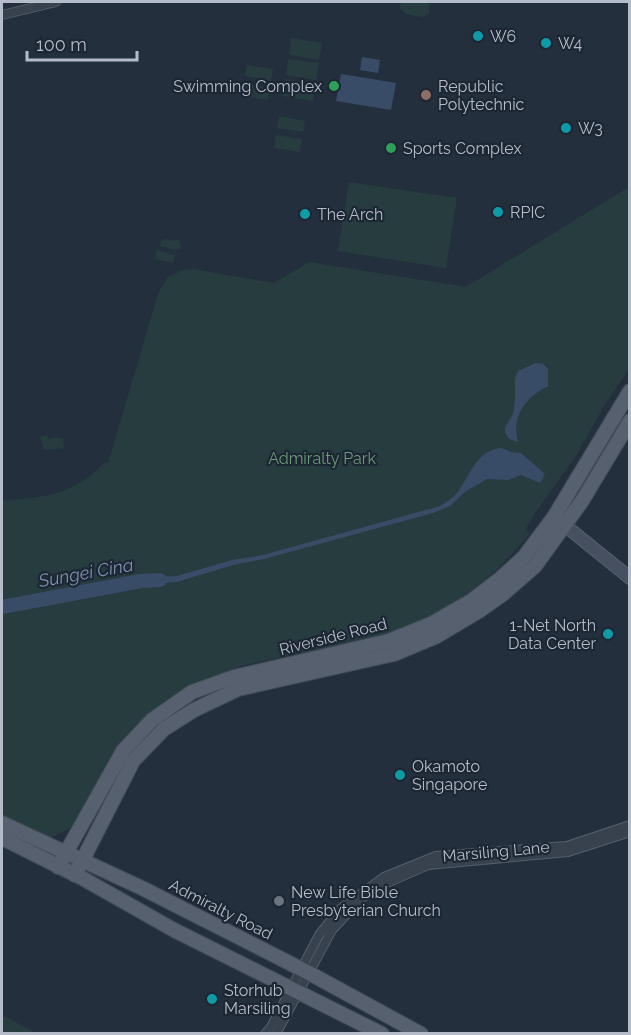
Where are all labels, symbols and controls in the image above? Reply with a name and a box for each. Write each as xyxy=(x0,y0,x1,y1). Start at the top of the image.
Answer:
scale bar xyxy=(27,24,136,62)
place label: W6 xyxy=(490,27,516,46)
marker: W6 xyxy=(471,29,485,43)
text: 100 m xyxy=(36,34,87,55)
place label: W4 xyxy=(558,34,583,53)
marker: W4 xyxy=(539,36,553,50)
place label: Swimming Complex xyxy=(173,77,322,96)
place label: Republic Polytechnic xyxy=(438,77,525,114)
marker: Swimming Complex xyxy=(327,79,341,93)
marker: Republic Polytechnic xyxy=(419,88,433,102)
place label: W3 xyxy=(578,119,603,138)
marker: W3 xyxy=(559,121,573,135)
place label: Sports Complex xyxy=(403,139,521,158)
marker: Sports Complex xyxy=(384,141,398,155)
place label: RPIC xyxy=(510,203,545,222)
place label: The Arch xyxy=(317,205,383,224)
marker: RPIC xyxy=(491,205,505,219)
marker: The Arch xyxy=(298,207,312,221)
park label: Admiralty Park xyxy=(268,449,376,468)
water label: Sungei Cina xyxy=(36,554,135,591)
street label: Riverside Road xyxy=(277,614,389,659)
place label: 1-Net North Data Center xyxy=(508,616,596,653)
marker: 1-Net North Data Center xyxy=(601,627,615,641)
place label: Okamoto Singapore xyxy=(412,757,487,794)
marker: Okamoto Singapore xyxy=(393,768,407,782)
street label: Marsiling Lane xyxy=(442,837,550,866)
street label: Admiralty Road xyxy=(166,875,276,944)
place label: New Life Bible Presbyterian Church xyxy=(291,883,441,920)
marker: New Life Bible Presbyterian Church xyxy=(272,894,286,908)
place label: Storhub Marsiling xyxy=(224,981,291,1018)
marker: Storhub Marsiling xyxy=(205,992,219,1006)

